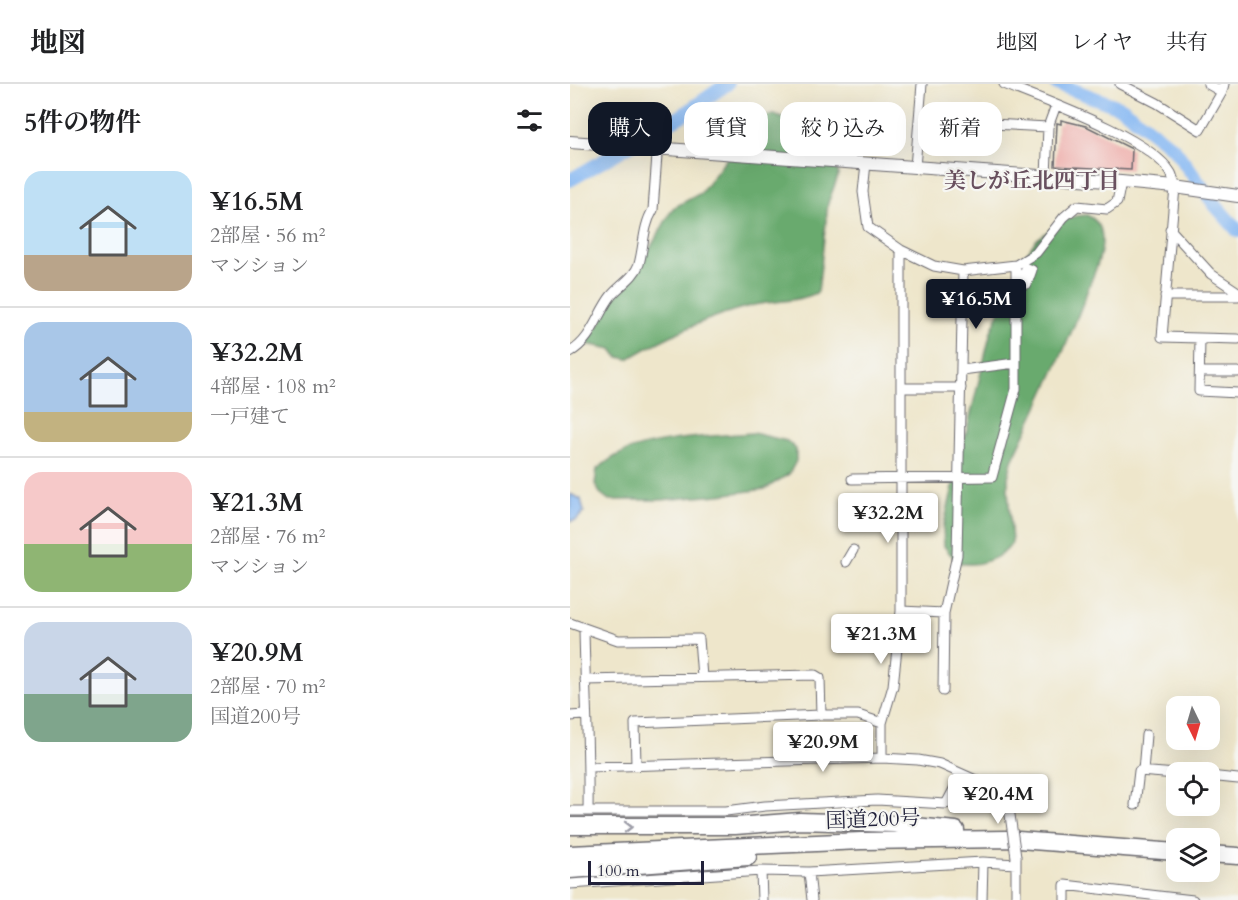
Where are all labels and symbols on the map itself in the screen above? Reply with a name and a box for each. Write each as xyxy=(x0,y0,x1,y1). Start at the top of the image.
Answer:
district label: 美しが丘北四丁目 xyxy=(944,166,1120,196)
pin: ¥16.5M xyxy=(927,279,1025,330)
pin: ¥32.2M xyxy=(839,493,937,544)
pin: ¥21.3M xyxy=(832,614,930,665)
north arrow xyxy=(1166,696,1220,750)
pin: ¥20.9M xyxy=(774,722,872,773)
pin: ¥20.4M xyxy=(949,774,1047,825)
street label: 国道200号 xyxy=(825,803,921,836)
one-way arrow xyxy=(624,821,633,833)
scale bar xyxy=(588,858,704,886)

